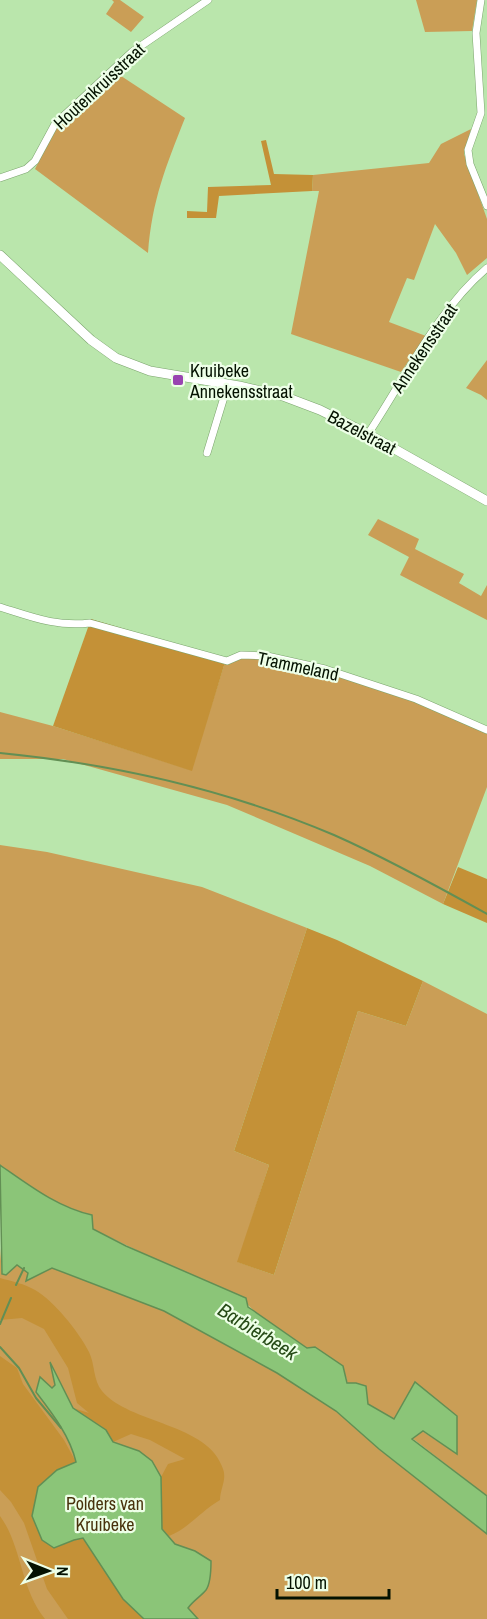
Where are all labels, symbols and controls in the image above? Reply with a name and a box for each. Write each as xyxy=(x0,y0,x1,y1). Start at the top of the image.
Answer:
street label: Houtenkruisstraat xyxy=(48,37,150,135)
street label: Annekensstraat xyxy=(384,298,463,398)
place label: Kruibeke Annekensstraat xyxy=(189,358,293,404)
marker: Kruibeke Annekensstraat xyxy=(171,373,185,387)
street label: Bazelstraat xyxy=(324,404,400,460)
street label: Trammeland xyxy=(255,645,341,687)
water label: Barbierbeek xyxy=(213,1296,304,1367)
park label: Polders van Kruibeke xyxy=(66,1491,144,1537)
north arrow xyxy=(18,1541,78,1601)
scale bar xyxy=(277,1562,390,1600)
text: N xyxy=(52,1566,74,1576)
text: 100 m xyxy=(286,1570,327,1595)

